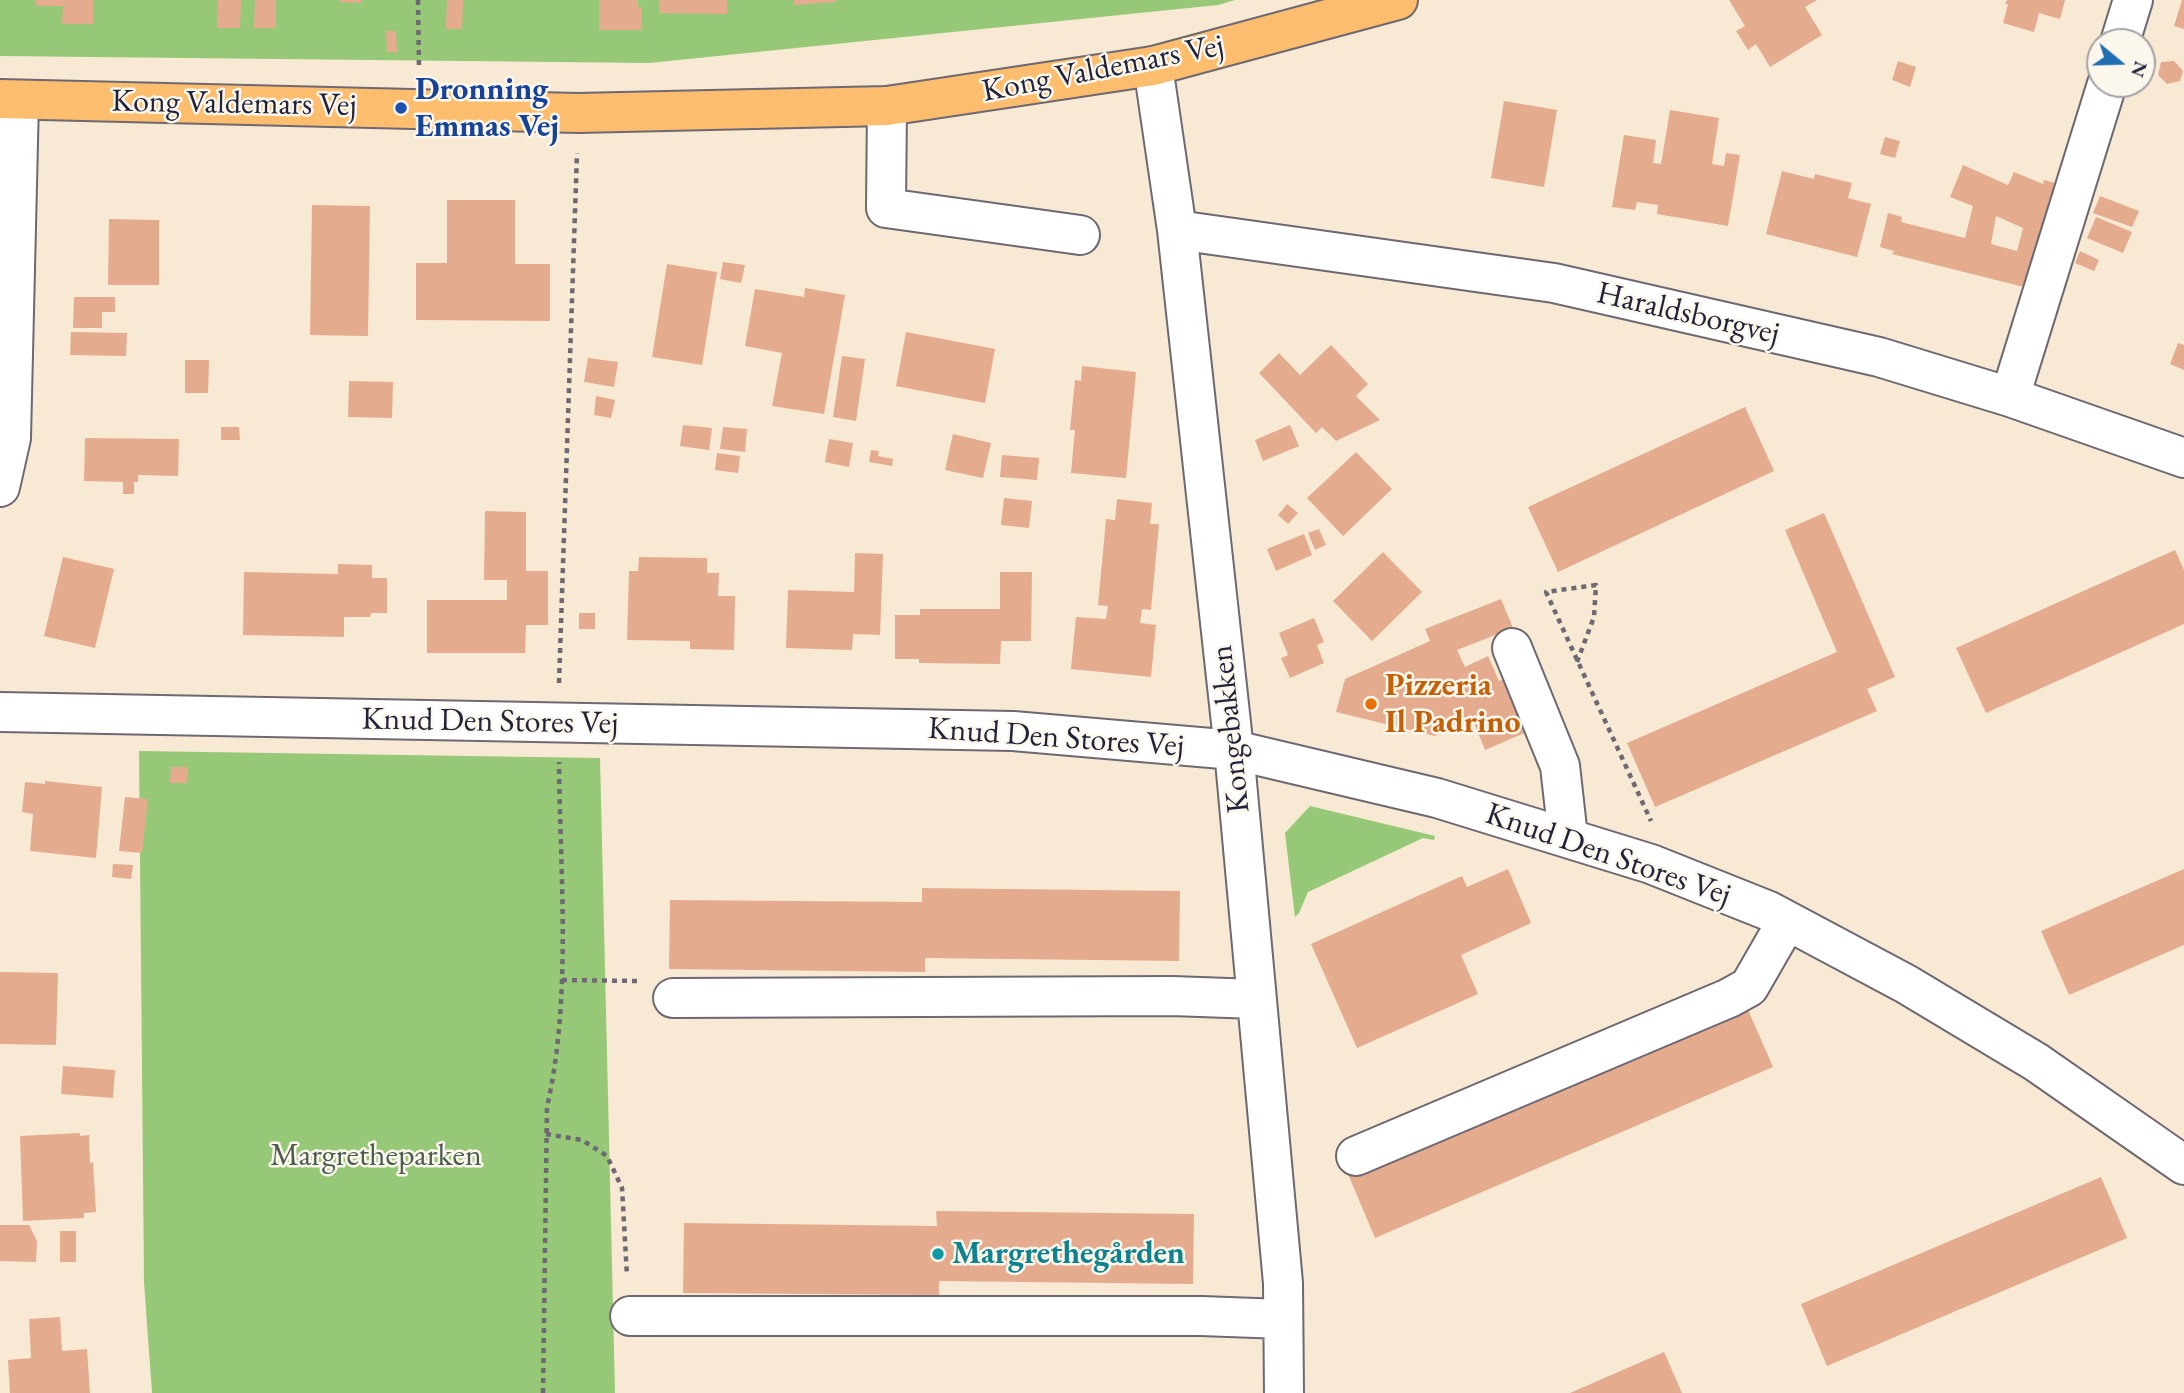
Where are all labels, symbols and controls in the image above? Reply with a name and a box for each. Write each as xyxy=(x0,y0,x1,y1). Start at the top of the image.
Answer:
street label: Kong Valdemars Vej xyxy=(979,27,1227,111)
north arrow xyxy=(2086,28,2156,98)
text: N xyxy=(2125,58,2154,81)
place label: Dronning Emmas Vej xyxy=(415,71,559,146)
street label: Kong Valdemars Vej xyxy=(111,83,357,125)
marker: Dronning Emmas Vej xyxy=(393,100,409,116)
street label: Haraldsborgvej xyxy=(1593,274,1783,354)
street label: Kongebakken xyxy=(1203,643,1259,815)
place label: Pizzeria Il Padrino xyxy=(1385,667,1521,742)
marker: Pizzeria Il Padrino xyxy=(1363,696,1379,712)
street label: Knud Den Stores Vej xyxy=(361,701,619,743)
street label: Knud Den Stores Vej xyxy=(927,710,1185,766)
street label: Knud Den Stores Vej xyxy=(1480,795,1736,915)
park label: Margretheparken xyxy=(270,1137,482,1175)
place label: Margrethegården xyxy=(952,1235,1185,1273)
marker: Margrethegården xyxy=(930,1246,946,1262)

